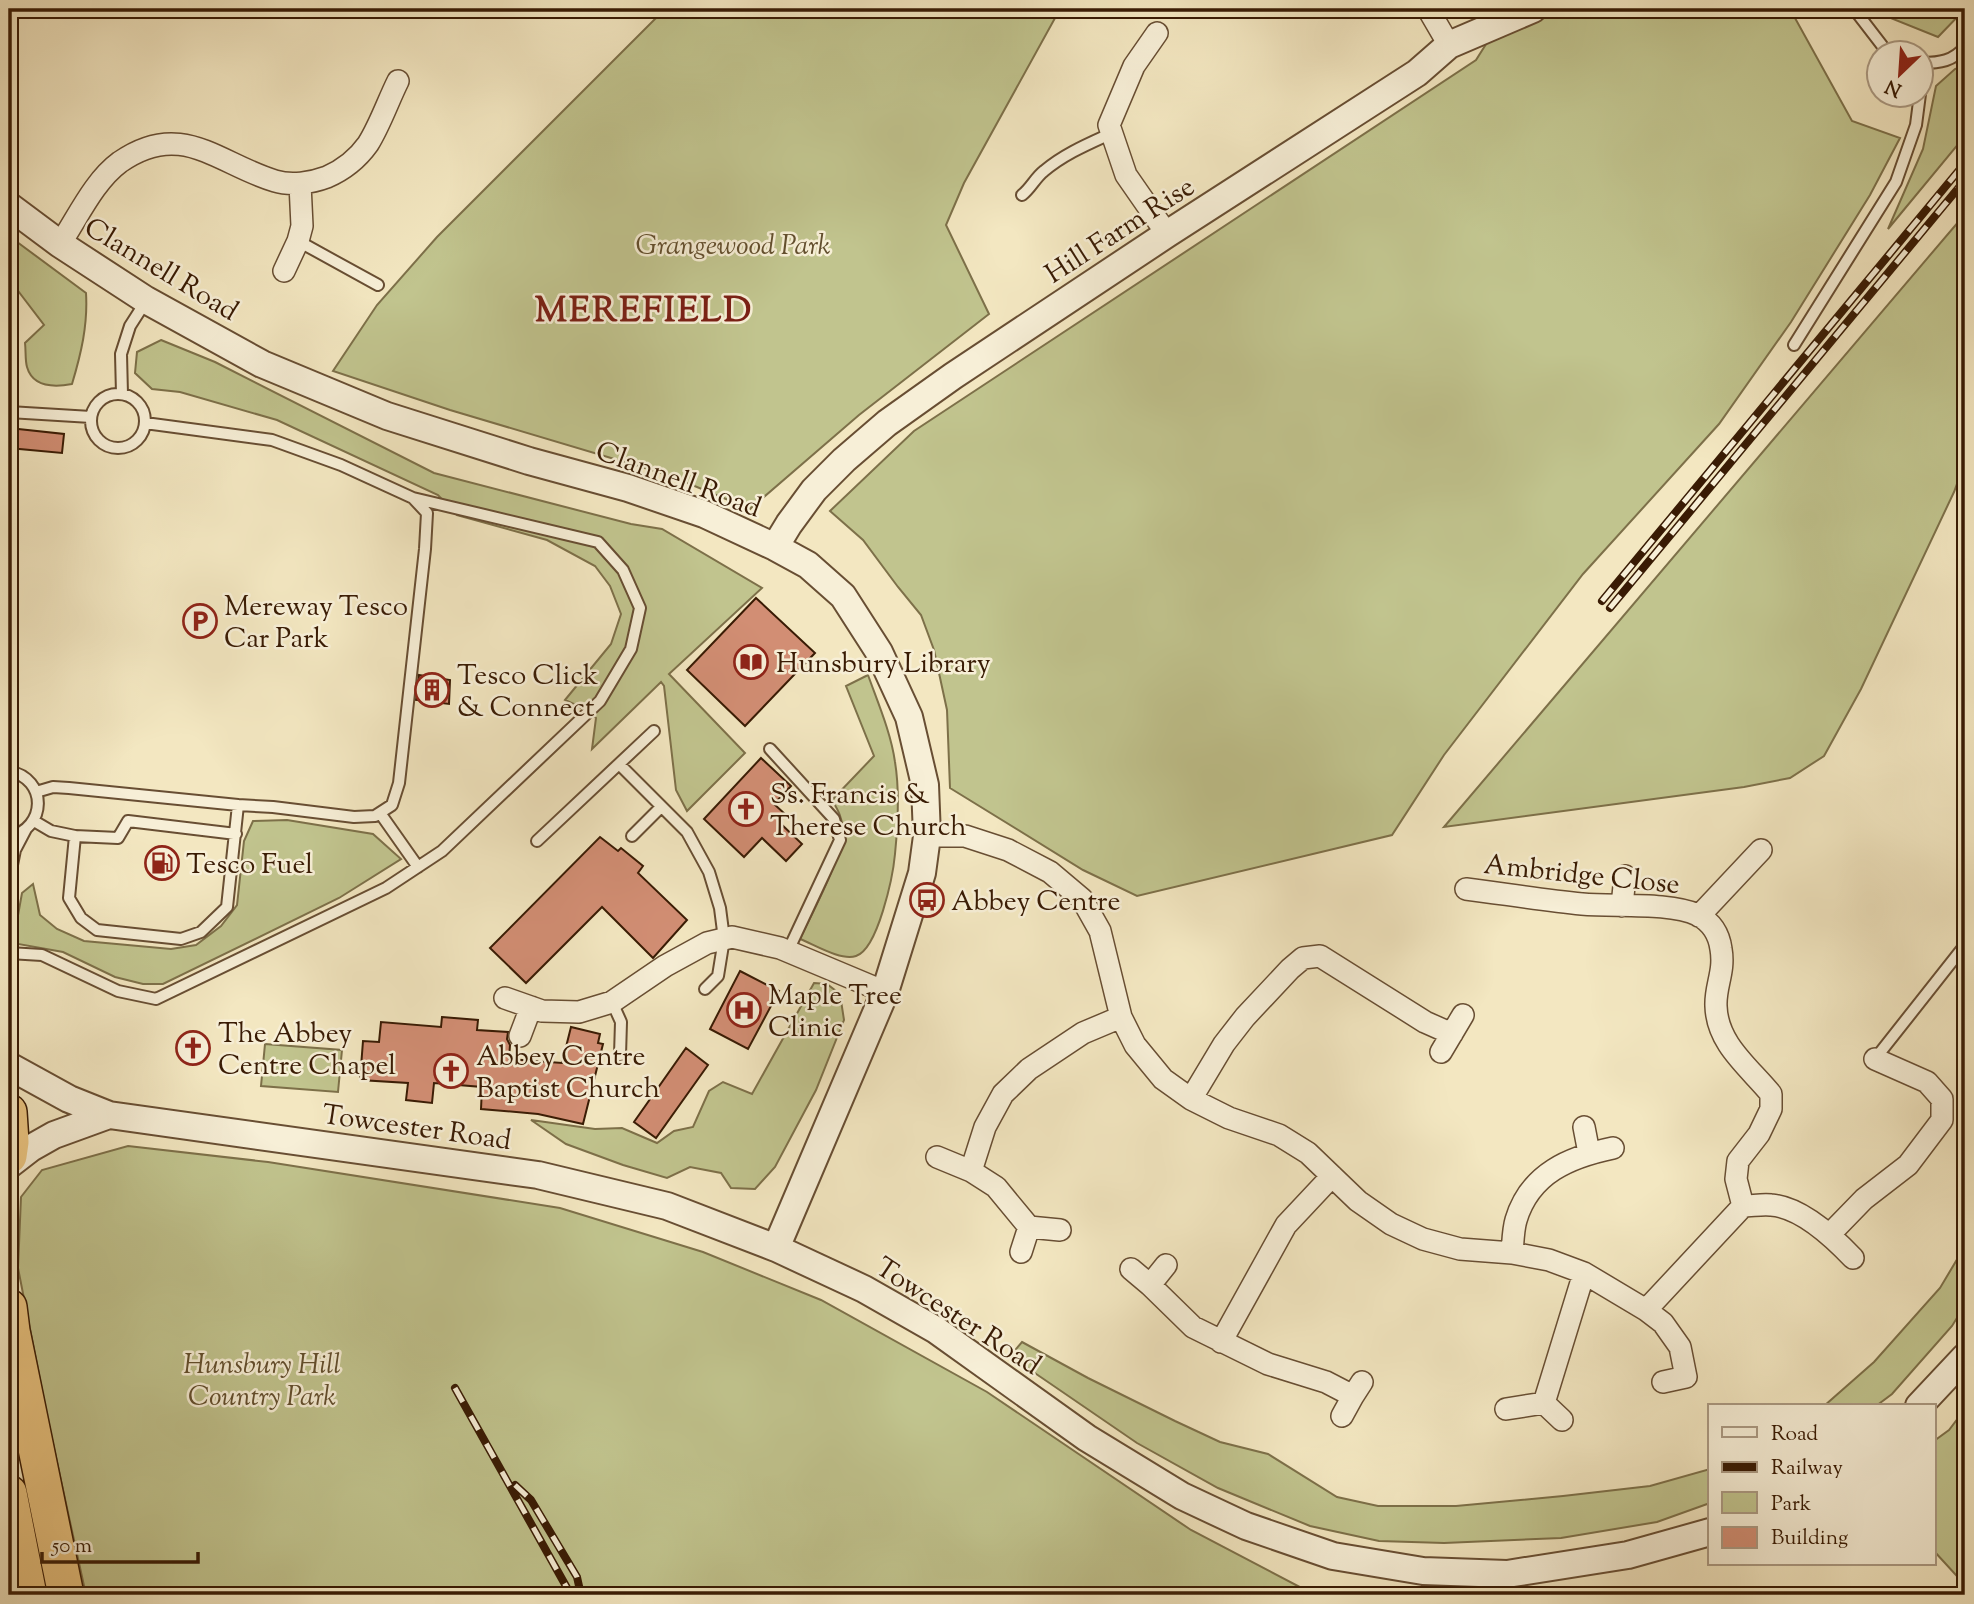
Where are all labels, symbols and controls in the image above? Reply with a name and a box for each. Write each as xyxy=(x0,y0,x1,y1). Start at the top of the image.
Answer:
north arrow xyxy=(1866,38,1936,108)
text: N xyxy=(1881,72,1906,103)
street label: Hill Farm Rise xyxy=(1038,168,1203,295)
street label: Clannell Road xyxy=(76,209,245,333)
park label: Grangewood Park xyxy=(636,227,831,267)
district label: MEREFIELD xyxy=(535,287,753,338)
street label: Clannell Road xyxy=(590,432,767,529)
place label: Mereway Tesco Car Park xyxy=(224,588,408,660)
parking icon: Mereway Tesco Car Park xyxy=(181,602,219,640)
library icon: Hunsbury Library xyxy=(732,643,770,681)
place label: Hunsbury Library xyxy=(776,645,991,685)
place label: Tesco Click & Connect xyxy=(457,657,598,729)
building icon: Tesco Click & Connect xyxy=(413,671,451,709)
place label: Ss. Francis & Therese Church xyxy=(770,776,967,848)
church icon: Ss. Francis & Therese Church xyxy=(727,790,765,828)
fuel station icon: Tesco Fuel xyxy=(143,844,181,882)
place label: Tesco Fuel xyxy=(186,846,313,886)
street label: Ambridge Close xyxy=(1482,846,1682,906)
bus stop icon: Abbey Centre xyxy=(908,881,946,919)
place label: Abbey Centre xyxy=(951,883,1121,923)
place label: Maple Tree Clinic xyxy=(768,977,902,1049)
hospital icon: Maple Tree Clinic xyxy=(725,991,763,1029)
place label: The Abbey Centre Chapel xyxy=(218,1015,396,1087)
church icon: The Abbey Centre Chapel xyxy=(174,1029,212,1067)
place label: Abbey Centre Baptist Church xyxy=(476,1038,660,1110)
church icon: Abbey Centre Baptist Church xyxy=(432,1052,470,1090)
street label: Towcester Road xyxy=(319,1096,514,1162)
street label: Towcester Road xyxy=(867,1249,1048,1386)
park label: Hunsbury Hill Country Park xyxy=(183,1346,341,1418)
legend xyxy=(1708,1404,1936,1566)
text: Road xyxy=(1771,1420,1818,1450)
text: Railway xyxy=(1771,1454,1843,1484)
text: Park xyxy=(1771,1490,1812,1520)
scale bar xyxy=(42,1520,198,1564)
text: Building xyxy=(1771,1524,1848,1554)
text: 50 m xyxy=(51,1532,92,1562)

